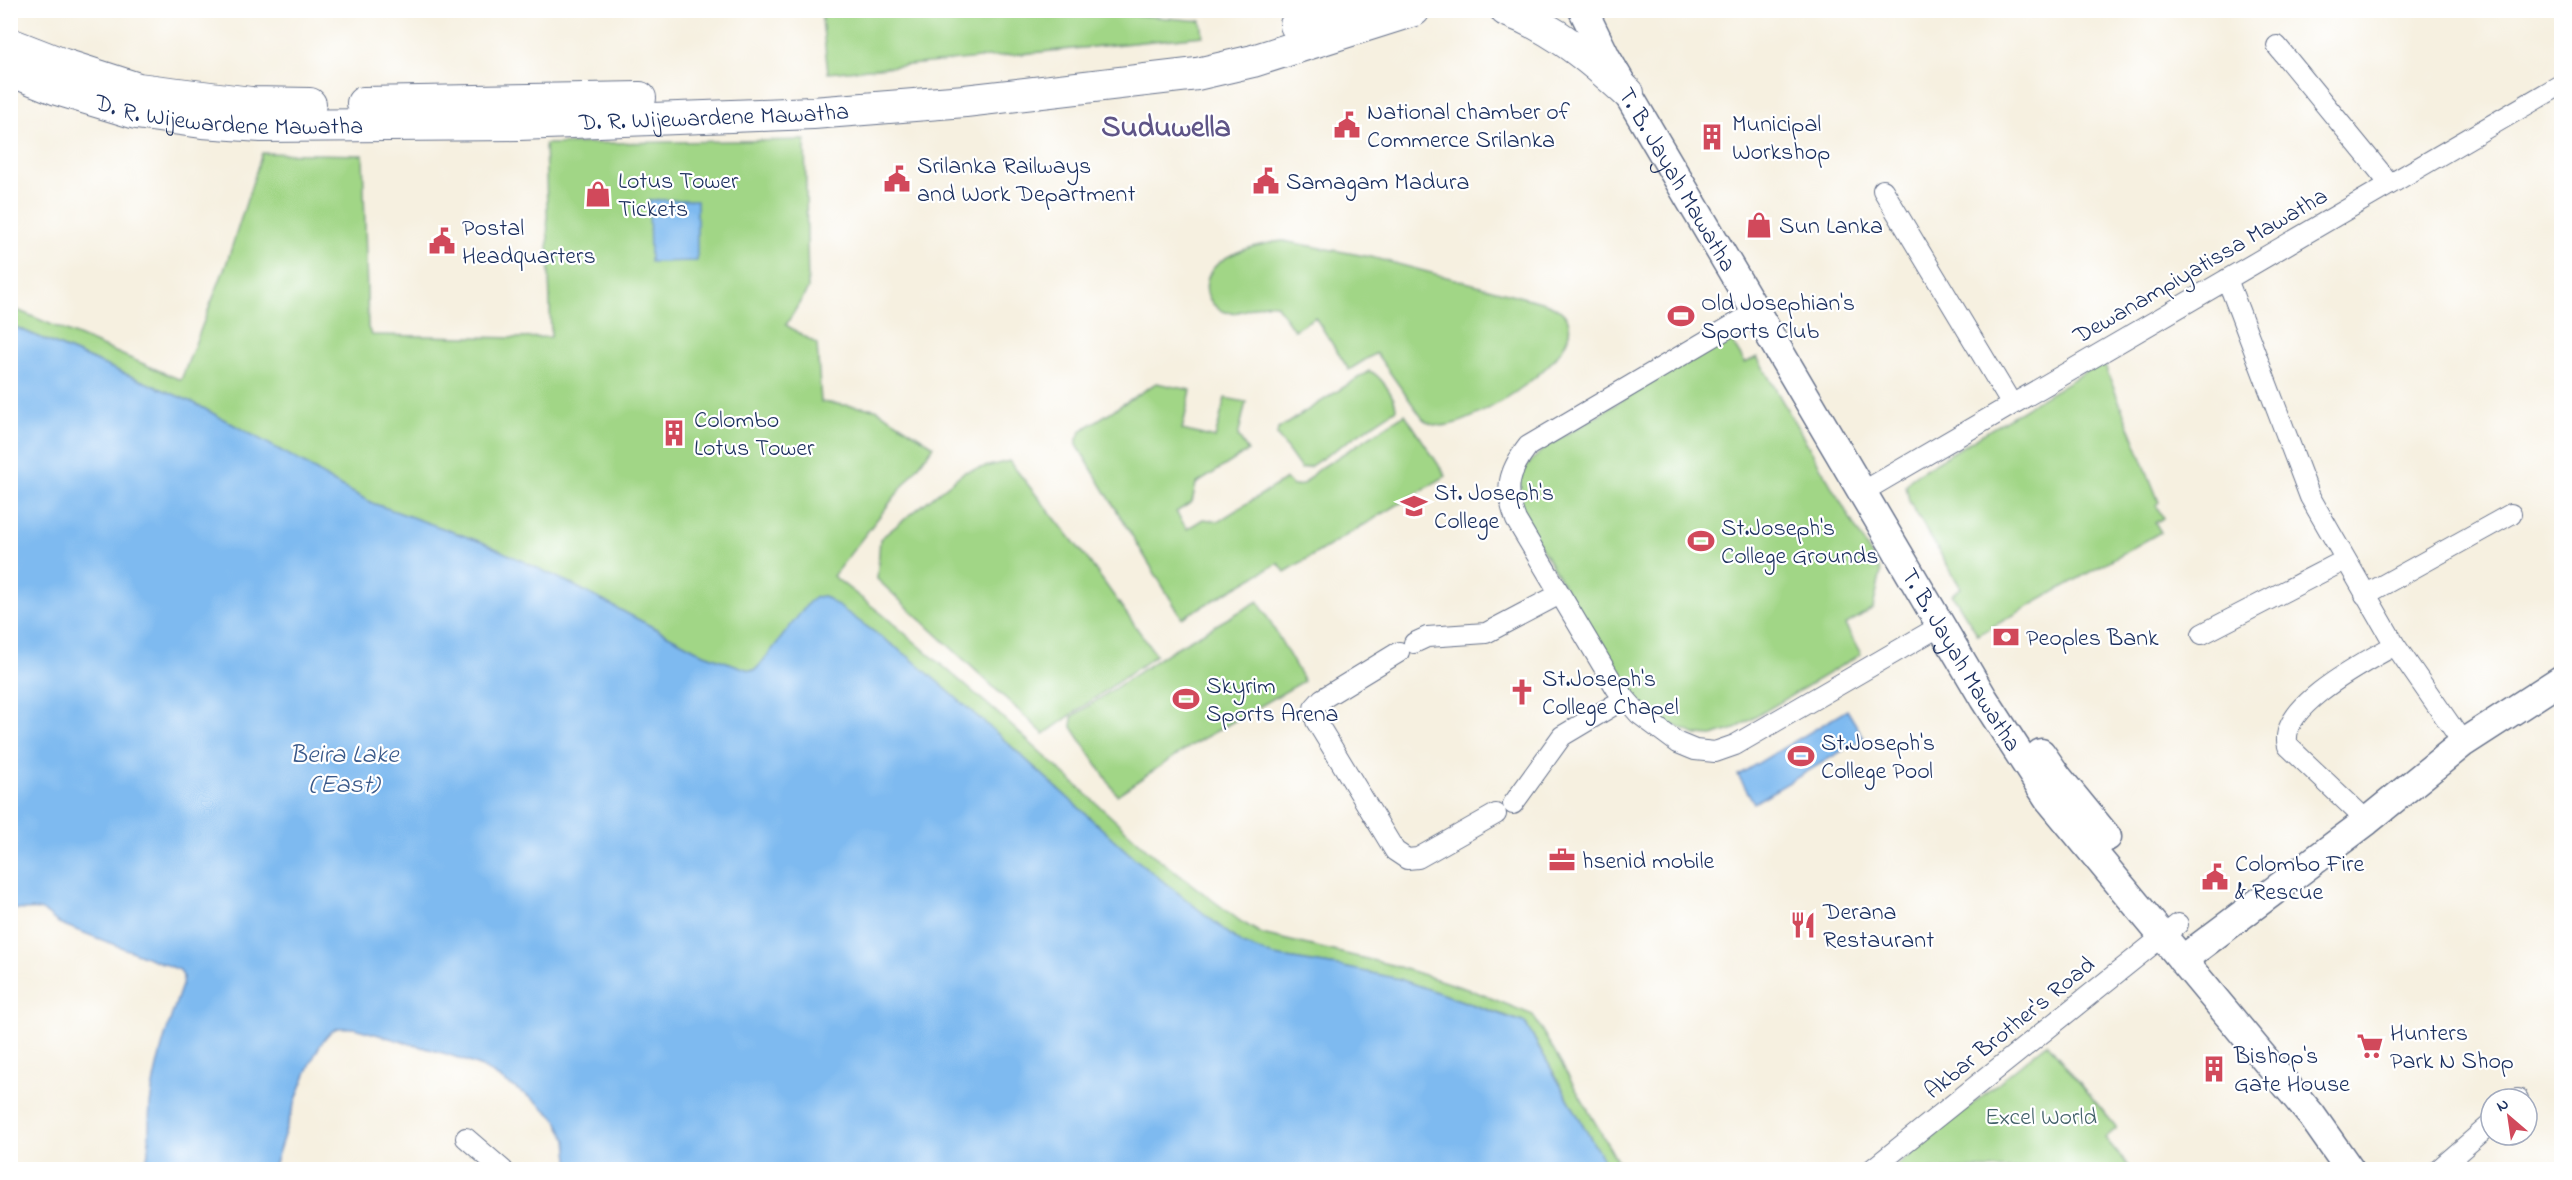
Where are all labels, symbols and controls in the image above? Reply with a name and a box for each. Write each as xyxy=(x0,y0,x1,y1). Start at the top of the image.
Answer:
street label: T. B. Jayah Mawatha xyxy=(1608,81,1744,279)
street label: D. R. Wijewardene Mawatha xyxy=(89,86,363,146)
street label: D. R. Wijewardene Mawatha xyxy=(577,95,850,142)
place label: National chamber of Commerce Srilanka xyxy=(1367,96,1571,159)
district label: Suduwella xyxy=(1101,107,1231,151)
place label: Municipal Workshop xyxy=(1732,108,1830,171)
public building icon: National chamber of Commerce Srilanka xyxy=(1332,110,1362,140)
building icon: Municipal Workshop xyxy=(1697,122,1727,152)
place label: Srilanka Railways and Work Department xyxy=(917,150,1135,213)
public building icon: Srilanka Railways and Work Department xyxy=(882,164,912,194)
place label: Lotus Tower Tickets xyxy=(618,165,739,228)
public building icon: Samagam Madura xyxy=(1251,166,1281,196)
place label: Samagam Madura xyxy=(1286,166,1469,201)
shop icon: Lotus Tower Tickets xyxy=(583,179,613,209)
street label: Dewanampiyatissa Mawatha xyxy=(2067,180,2335,356)
shop icon: Sun Lanka xyxy=(1744,210,1774,240)
place label: Sun Lanka xyxy=(1779,210,1883,245)
place label: Postal Headquarters xyxy=(462,212,596,275)
public building icon: Postal Headquarters xyxy=(427,226,457,256)
place label: Old Josephian's Sports Club xyxy=(1701,287,1855,350)
sports icon: Old Josephian's Sports Club xyxy=(1666,301,1696,331)
place label: Colombo Lotus Tower xyxy=(694,404,815,467)
building icon: Colombo Lotus Tower xyxy=(659,418,689,448)
place label: St. Joseph's College xyxy=(1434,477,1554,540)
school or university icon: St. Joseph's College xyxy=(1399,491,1429,521)
place label: St.Joseph's College Grounds xyxy=(1721,512,1878,575)
sports icon: St.Joseph's College Grounds xyxy=(1686,526,1716,556)
street label: T. B. Jayah Mawatha xyxy=(1891,562,2029,759)
bank icon: Peoples Bank xyxy=(1991,622,2021,652)
place label: Peoples Bank xyxy=(2026,622,2159,657)
place label: St.Joseph's College Chapel xyxy=(1542,663,1679,726)
place label: Skyrim Sports Arena xyxy=(1206,670,1338,733)
church icon: St.Joseph's College Chapel xyxy=(1507,677,1537,707)
sports icon: Skyrim Sports Arena xyxy=(1171,684,1201,714)
place label: St.Joseph's College Pool xyxy=(1821,727,1935,790)
water label: Beira Lake (East) xyxy=(289,737,400,805)
sports icon: St.Joseph's College Pool xyxy=(1786,741,1816,771)
office icon: hsenid mobile xyxy=(1547,845,1577,875)
place label: hsenid mobile xyxy=(1582,845,1714,880)
place label: Colombo Fire & Rescue xyxy=(2235,848,2365,911)
public building icon: Colombo Fire & Rescue xyxy=(2200,862,2230,892)
place label: Derana Restaurant xyxy=(1822,896,1934,959)
restaurant icon: Derana Restaurant xyxy=(1788,910,1818,940)
street label: Akbar Brother's Road xyxy=(1918,949,2104,1109)
place label: Hunters Park N Shop xyxy=(2390,1017,2514,1080)
supermarket icon: Hunters Park N Shop xyxy=(2355,1031,2385,1061)
place label: Bishop's Gate House xyxy=(2233,1040,2350,1103)
building icon: Bishop's Gate House xyxy=(2199,1054,2229,1084)
north arrow xyxy=(2479,1087,2539,1147)
text: N xyxy=(2492,1092,2513,1119)
park label: Excel World xyxy=(1985,1101,2098,1136)

